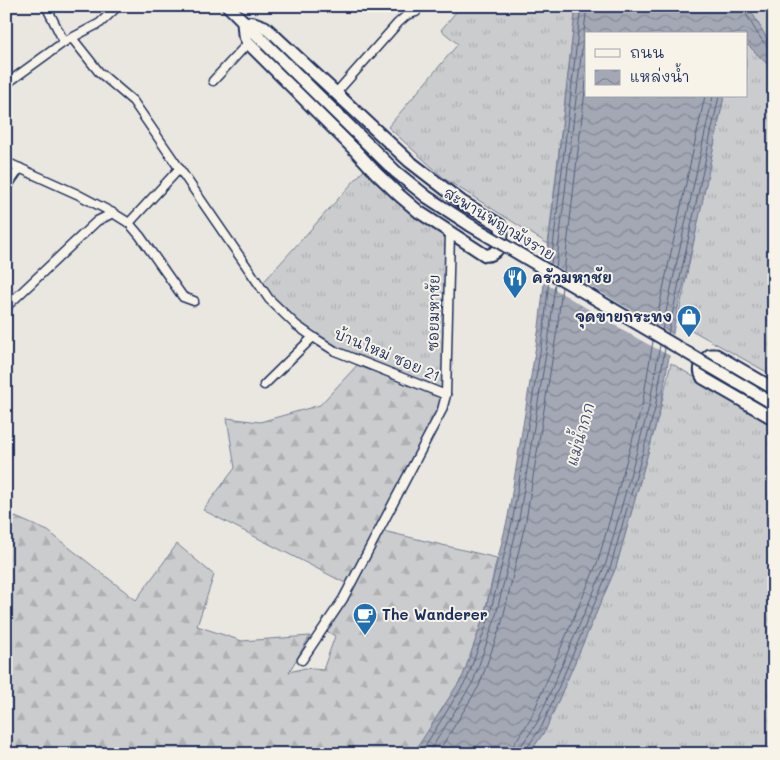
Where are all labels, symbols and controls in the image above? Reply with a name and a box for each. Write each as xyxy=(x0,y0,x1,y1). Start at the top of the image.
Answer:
legend xyxy=(585,32,748,98)
text: ถนน xyxy=(630,42,664,62)
text: แหล่งน้ำ xyxy=(630,63,690,86)
street label: สะพานพญามังราย xyxy=(440,182,559,264)
restaurant icon: ครัวมหาชัย xyxy=(502,265,528,299)
place label: ครัวมหาชัย xyxy=(532,266,612,287)
street label: ซอยมหาชัย xyxy=(422,274,444,352)
shop icon: จุดขายกระทง xyxy=(676,304,702,338)
place label: จุดขายกระทง xyxy=(575,306,672,329)
street label: บ้านใหม่ ซอย 21 xyxy=(331,323,444,385)
water label: แม่น้ำกก xyxy=(557,399,599,468)
cafe icon: The Wanderer xyxy=(352,602,378,636)
place label: The Wanderer xyxy=(382,604,488,624)

